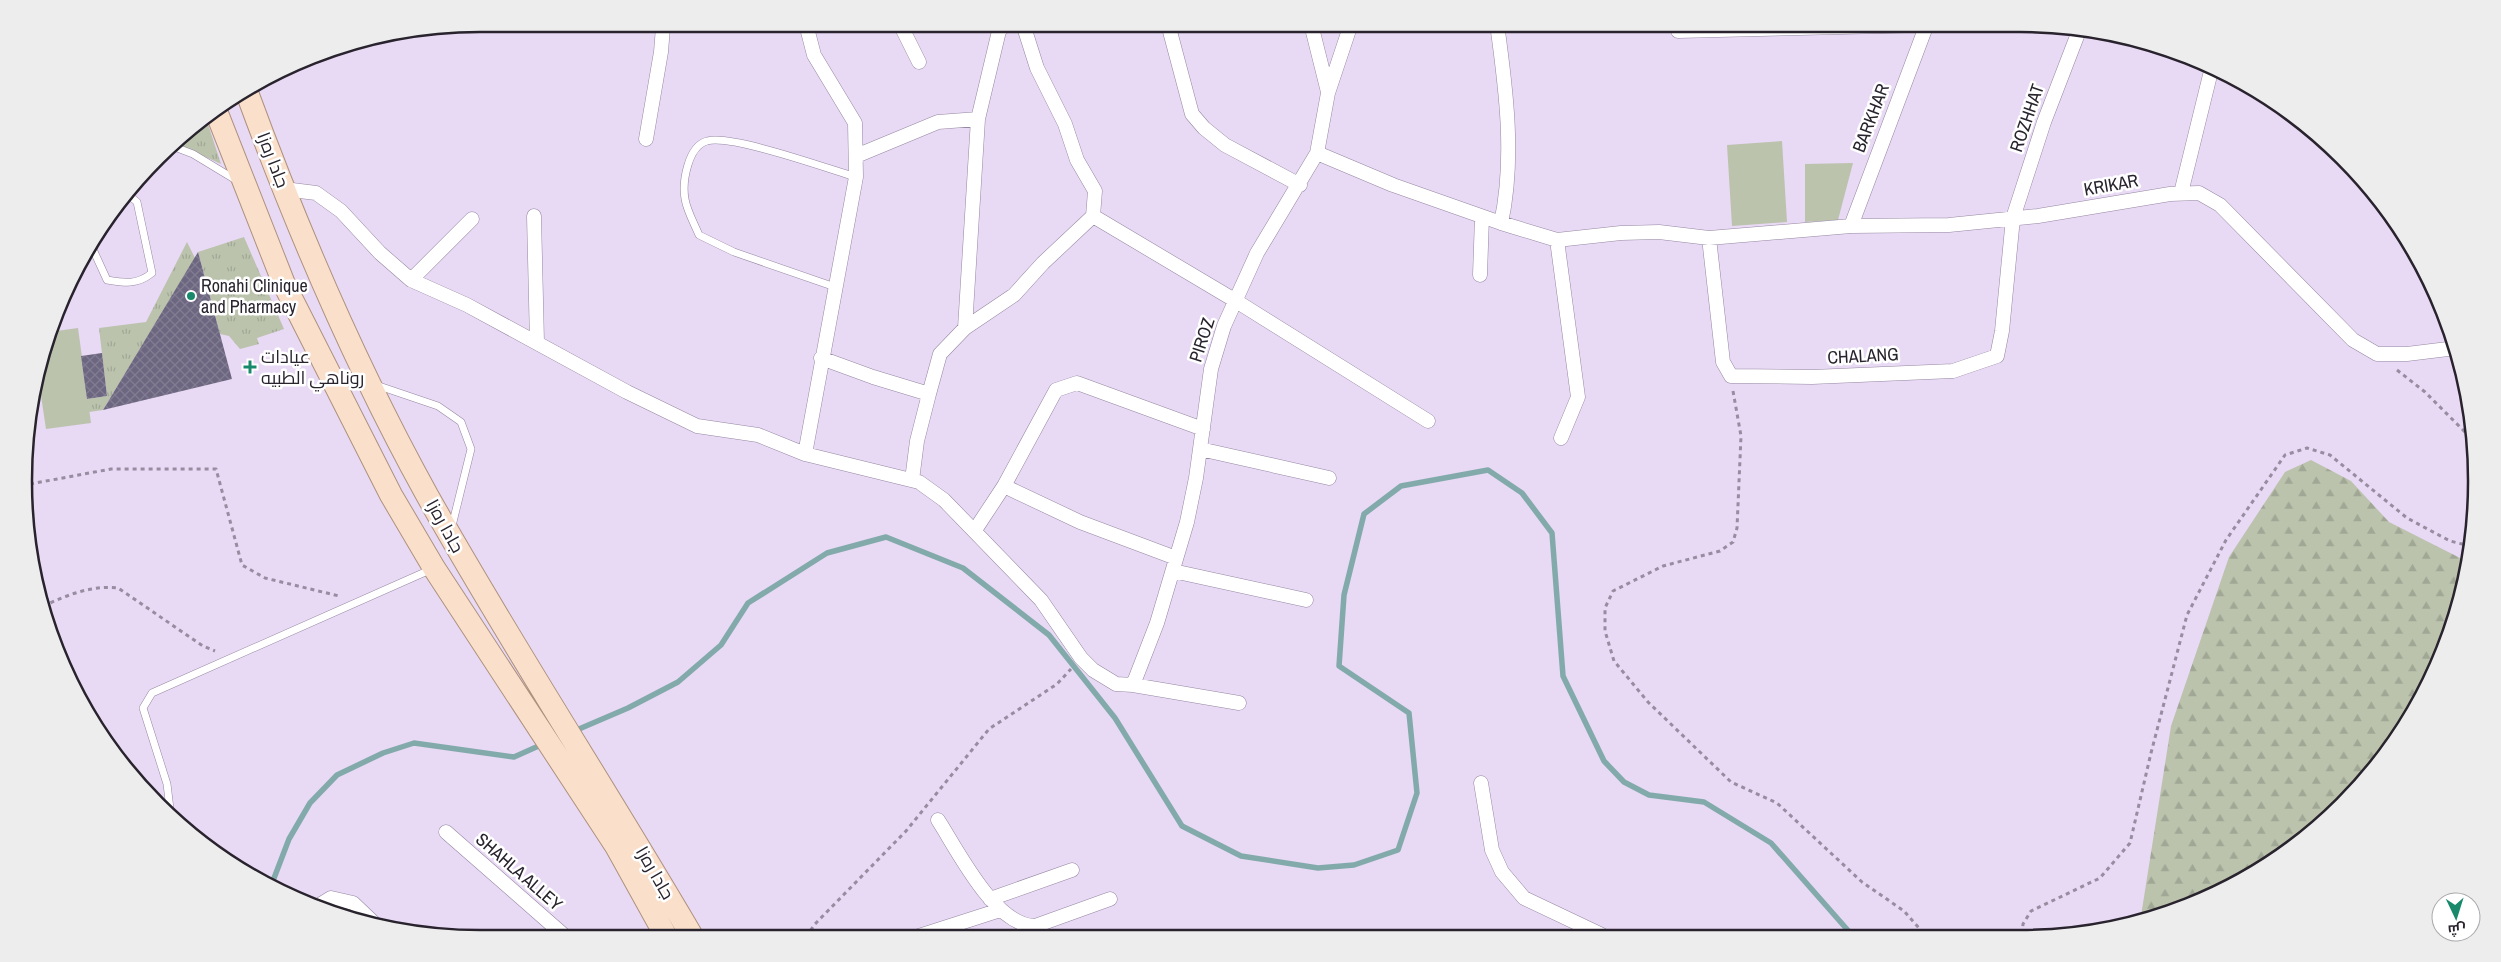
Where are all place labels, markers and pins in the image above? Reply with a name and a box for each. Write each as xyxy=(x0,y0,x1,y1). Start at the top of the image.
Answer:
place label: Ronahi Clinique and Pharmacy xyxy=(201,273,308,319)
marker: Ronahi Clinique and Pharmacy xyxy=(185,290,197,302)
place label: عيادات روناهي الطبيه xyxy=(261,344,364,392)
marker: عيادات روناهي الطبيه xyxy=(243,360,257,374)

